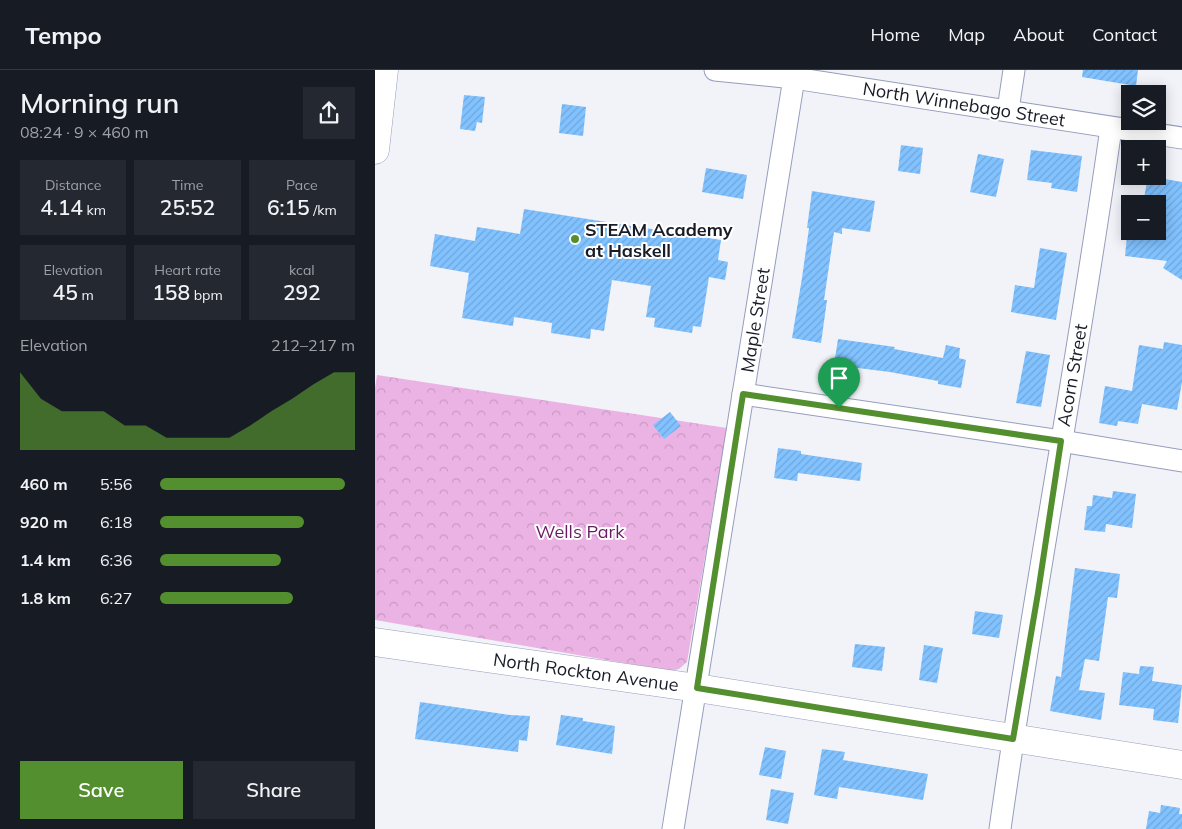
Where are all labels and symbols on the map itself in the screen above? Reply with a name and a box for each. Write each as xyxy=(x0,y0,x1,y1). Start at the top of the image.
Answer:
street label: North Winnebago Street xyxy=(861,77,1067,131)
place label: STEAM Academy at Haskell xyxy=(585,218,733,262)
marker: STEAM Academy at Haskell xyxy=(569,233,581,245)
street label: Maple Street xyxy=(735,266,775,374)
street label: Acorn Street xyxy=(1052,322,1092,428)
pin xyxy=(818,357,860,408)
park label: Wells Park xyxy=(536,520,625,543)
street label: North Rockton Avenue xyxy=(492,648,680,696)

